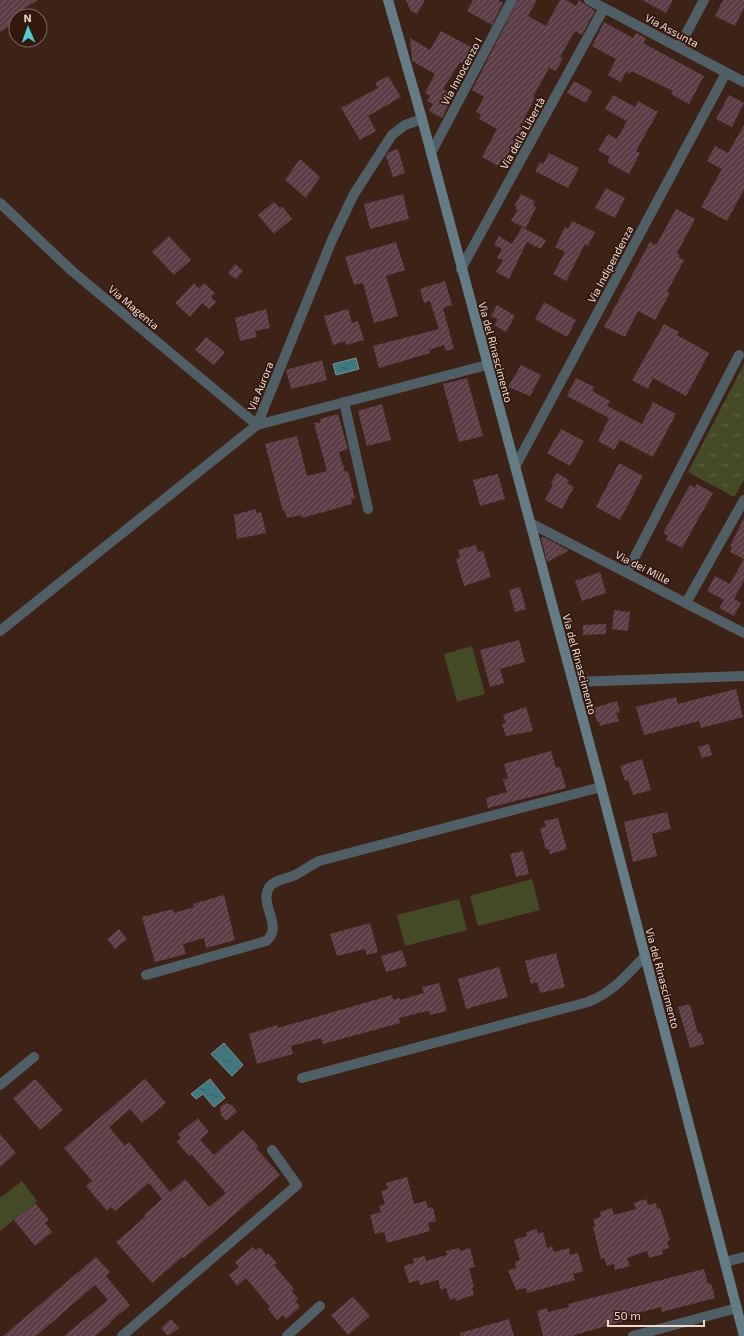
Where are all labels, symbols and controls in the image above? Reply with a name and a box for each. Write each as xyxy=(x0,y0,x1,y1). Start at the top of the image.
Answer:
north arrow xyxy=(8,8,48,48)
text: N xyxy=(23,11,32,24)
street label: Via Assunta xyxy=(643,11,701,49)
street label: Via Innocenzo I xyxy=(438,35,484,107)
street label: Via della Libertà xyxy=(497,95,547,171)
street label: Via Indipendenza xyxy=(584,223,636,305)
street label: Via Magenta xyxy=(106,282,162,332)
street label: Via del Rinascimento xyxy=(476,300,516,404)
street label: Via Aurora xyxy=(244,360,276,412)
street label: Via dei Mille xyxy=(613,548,673,586)
street label: Via del Rinascimento xyxy=(560,612,600,716)
street label: Via del Rinascimento xyxy=(643,926,683,1030)
scale bar xyxy=(608,1302,704,1328)
text: 50 m xyxy=(614,1308,641,1322)

